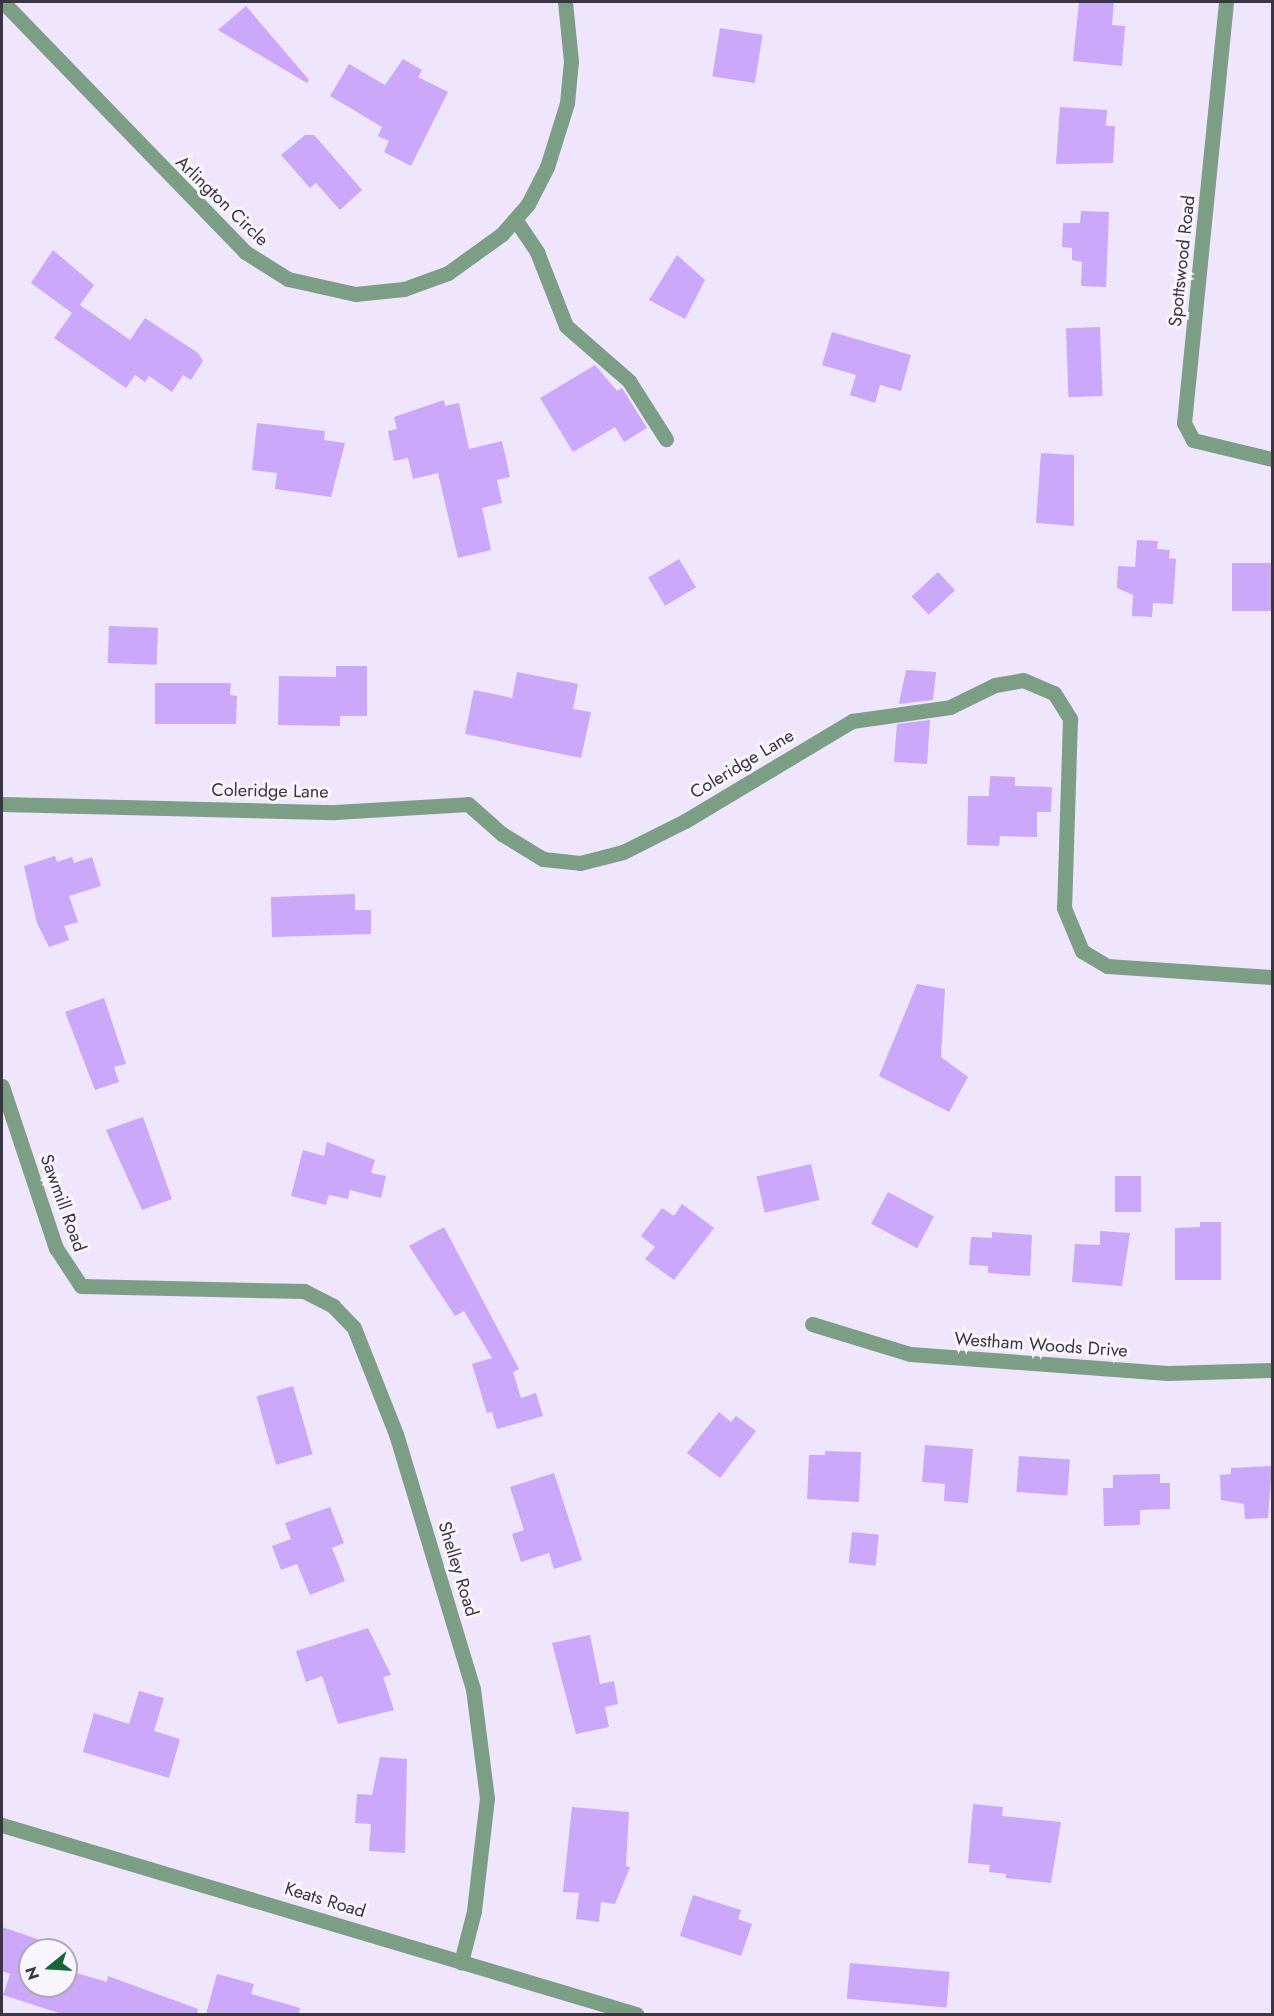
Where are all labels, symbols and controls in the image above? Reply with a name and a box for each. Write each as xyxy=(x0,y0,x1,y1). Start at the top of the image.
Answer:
street label: Arlington Circle xyxy=(171,151,273,251)
street label: Spottswood Road xyxy=(1164,194,1200,328)
street label: Coleridge Lane xyxy=(686,725,798,803)
street label: Coleridge Lane xyxy=(211,779,329,803)
street label: Sawmill Road xyxy=(35,1151,91,1255)
street label: Westham Woods Drive xyxy=(954,1328,1128,1362)
street label: Shelley Road xyxy=(433,1519,483,1619)
street label: Keats Road xyxy=(282,1877,368,1923)
north arrow xyxy=(18,1938,78,1998)
text: N xyxy=(19,1963,45,1983)

